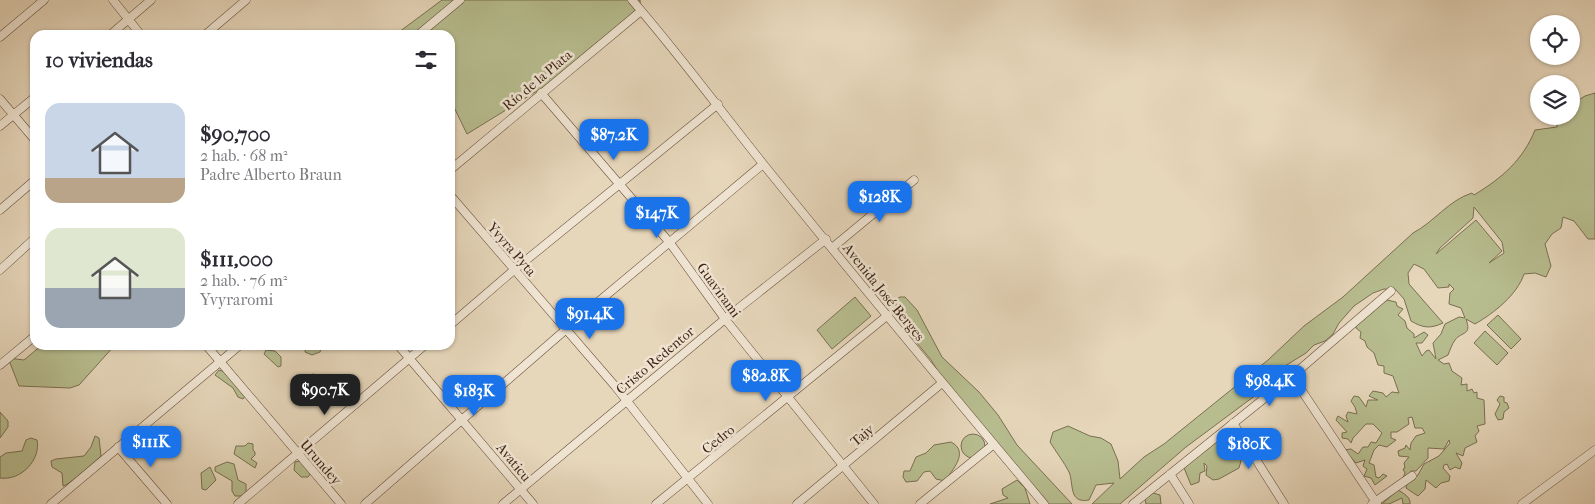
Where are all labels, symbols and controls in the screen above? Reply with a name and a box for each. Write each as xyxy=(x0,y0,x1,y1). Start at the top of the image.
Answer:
map controls xyxy=(1530,15,1580,125)
button: locate xyxy=(1530,15,1580,65)
icon: filters xyxy=(412,46,440,74)
street label: Río de la Plata xyxy=(499,46,576,114)
text: 10 viviendas xyxy=(45,48,153,72)
button: layers xyxy=(1530,75,1580,125)
pin: $87.2K xyxy=(573,119,655,161)
text: $90,700 xyxy=(200,122,271,146)
icon: home xyxy=(85,123,145,183)
text: $87.2K xyxy=(590,125,638,144)
text: 2 hab. · 68 m² xyxy=(200,146,288,165)
text: Padre Alberto Braun xyxy=(200,165,342,184)
pin: $128K xyxy=(845,180,915,223)
text: $128K xyxy=(859,187,901,206)
pin: $147K xyxy=(622,196,692,239)
text: $147K xyxy=(636,203,678,222)
street label: Yvyra Pyta xyxy=(483,218,540,280)
street label: Avenida José Berges xyxy=(838,239,928,344)
text: $111,000 xyxy=(200,247,273,271)
icon: home xyxy=(85,248,145,308)
street label: Guavirami xyxy=(693,260,744,321)
text: 2 hab. · 76 m² xyxy=(200,271,287,290)
text: Yvyraromi xyxy=(200,290,273,309)
pin: $91.4K xyxy=(549,298,631,340)
text: $91.4K xyxy=(566,304,614,323)
street label: Cristo Redentor xyxy=(613,323,698,398)
pin: $82.8K xyxy=(725,360,807,402)
pin: $98.4K xyxy=(1229,364,1311,407)
text: $82.8K xyxy=(742,366,790,385)
text: $98.4K xyxy=(1245,371,1295,390)
pin: $90.7K xyxy=(284,374,366,416)
pin: $183K xyxy=(439,374,509,417)
text: $90.7K xyxy=(301,380,349,399)
text: $183K xyxy=(454,381,494,400)
street label: Tajy xyxy=(847,420,878,450)
street label: Cedro xyxy=(699,421,738,458)
pin: $111K xyxy=(116,426,186,468)
pin: $180K xyxy=(1214,428,1284,470)
text: $111K xyxy=(132,432,170,451)
text: $180K xyxy=(1227,434,1271,453)
street label: Urundey xyxy=(296,436,345,489)
street label: Avaticu xyxy=(492,439,535,485)

